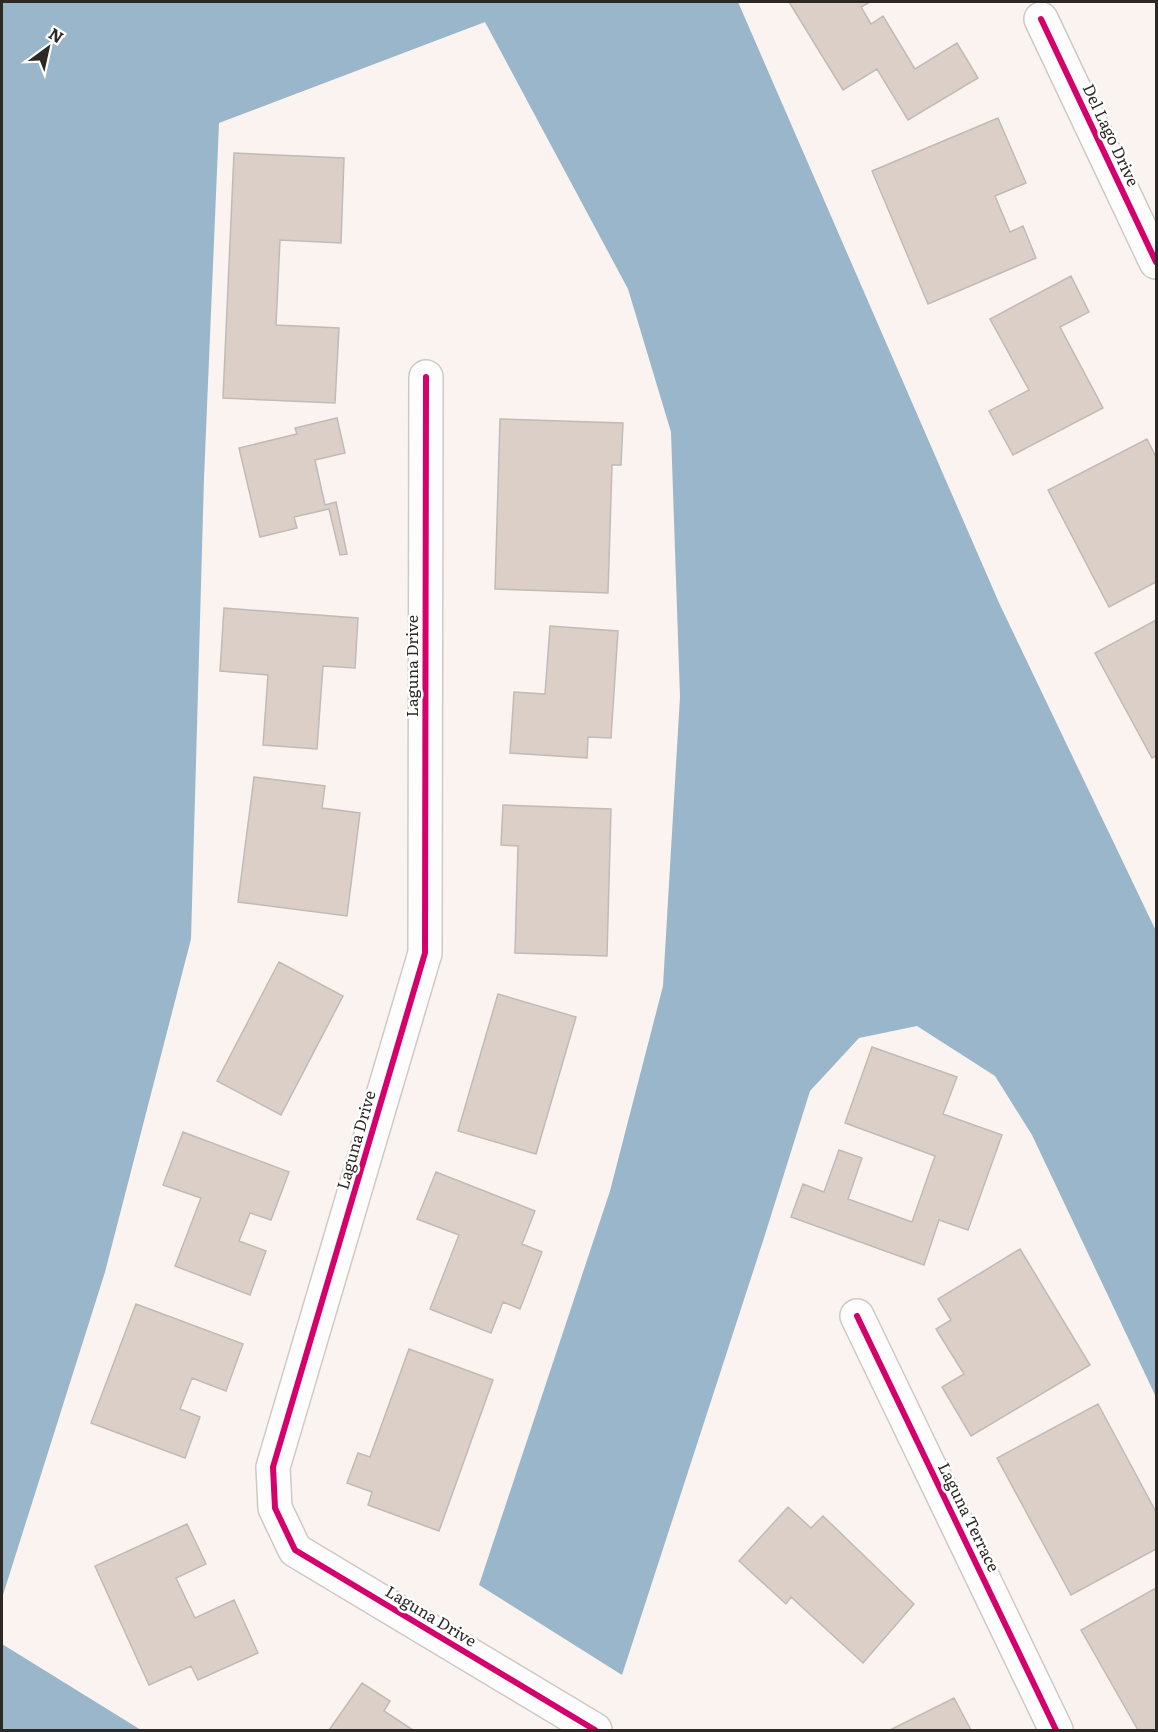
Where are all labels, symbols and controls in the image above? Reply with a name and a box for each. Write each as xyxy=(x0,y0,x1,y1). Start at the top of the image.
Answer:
north arrow xyxy=(18,18,78,78)
text: N xyxy=(45,21,69,48)
street label: Del Lago Drive xyxy=(1078,79,1146,190)
street label: Laguna Drive xyxy=(399,615,423,717)
street label: Laguna Drive xyxy=(329,1087,381,1192)
street label: Laguna Terrace xyxy=(933,1458,1007,1575)
street label: Laguna Drive xyxy=(381,1579,482,1652)

